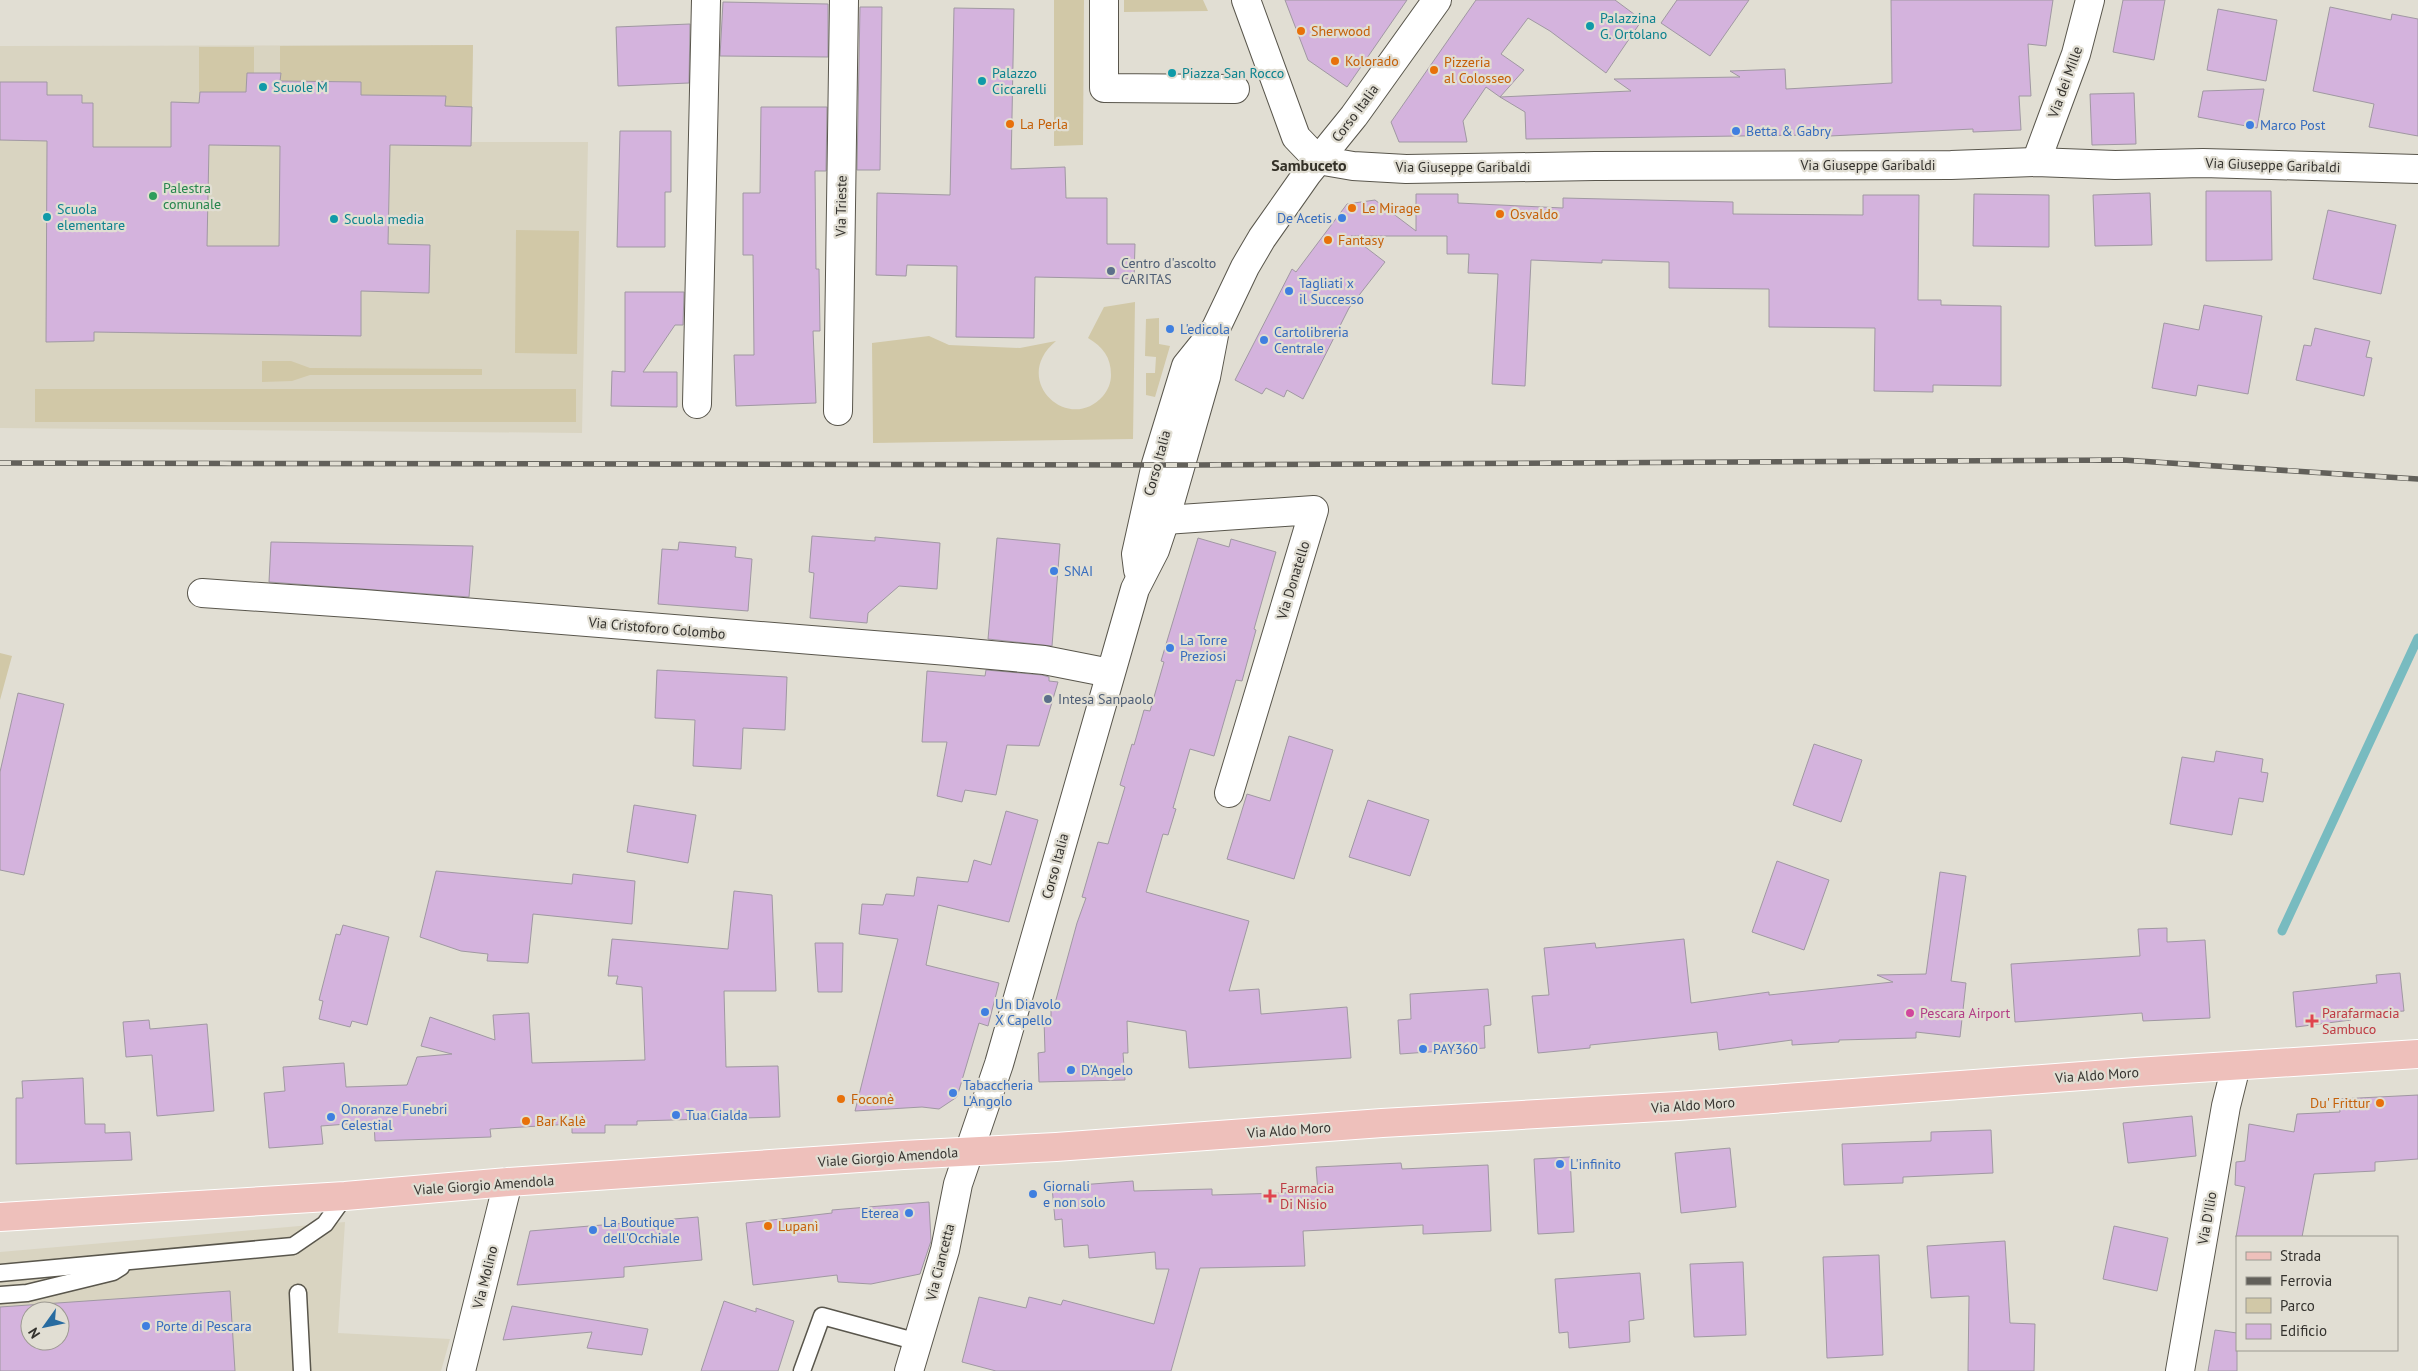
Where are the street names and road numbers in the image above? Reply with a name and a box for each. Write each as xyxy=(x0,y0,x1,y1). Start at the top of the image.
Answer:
street label: Via dei Mille xyxy=(2043,44,2086,121)
street label: Corso Italia xyxy=(1328,81,1383,145)
street label: Via Giuseppe Garibaldi xyxy=(2204,154,2341,176)
street label: Via Giuseppe Garibaldi xyxy=(1799,156,1936,174)
street label: Via Giuseppe Garibaldi xyxy=(1394,158,1531,176)
street label: Via Trieste xyxy=(831,175,851,238)
street label: Corso Italia xyxy=(1140,428,1174,498)
street label: Via Donatello xyxy=(1272,539,1313,622)
street label: Via Cristoforo Colombo xyxy=(587,613,726,643)
street label: Corso Italia xyxy=(1038,831,1072,901)
street label: Via Aldo Moro xyxy=(2054,1063,2139,1087)
street label: Via Aldo Moro xyxy=(1650,1093,1735,1117)
street label: Via Aldo Moro xyxy=(1246,1118,1331,1142)
street label: Viale Giorgio Amendola xyxy=(816,1143,959,1171)
street label: Viale Giorgio Amendola xyxy=(412,1171,555,1199)
street label: Via D'Ilio xyxy=(2193,1190,2221,1247)
street label: Via Ciancetta xyxy=(922,1222,958,1303)
street label: Via Molino xyxy=(468,1244,501,1311)

